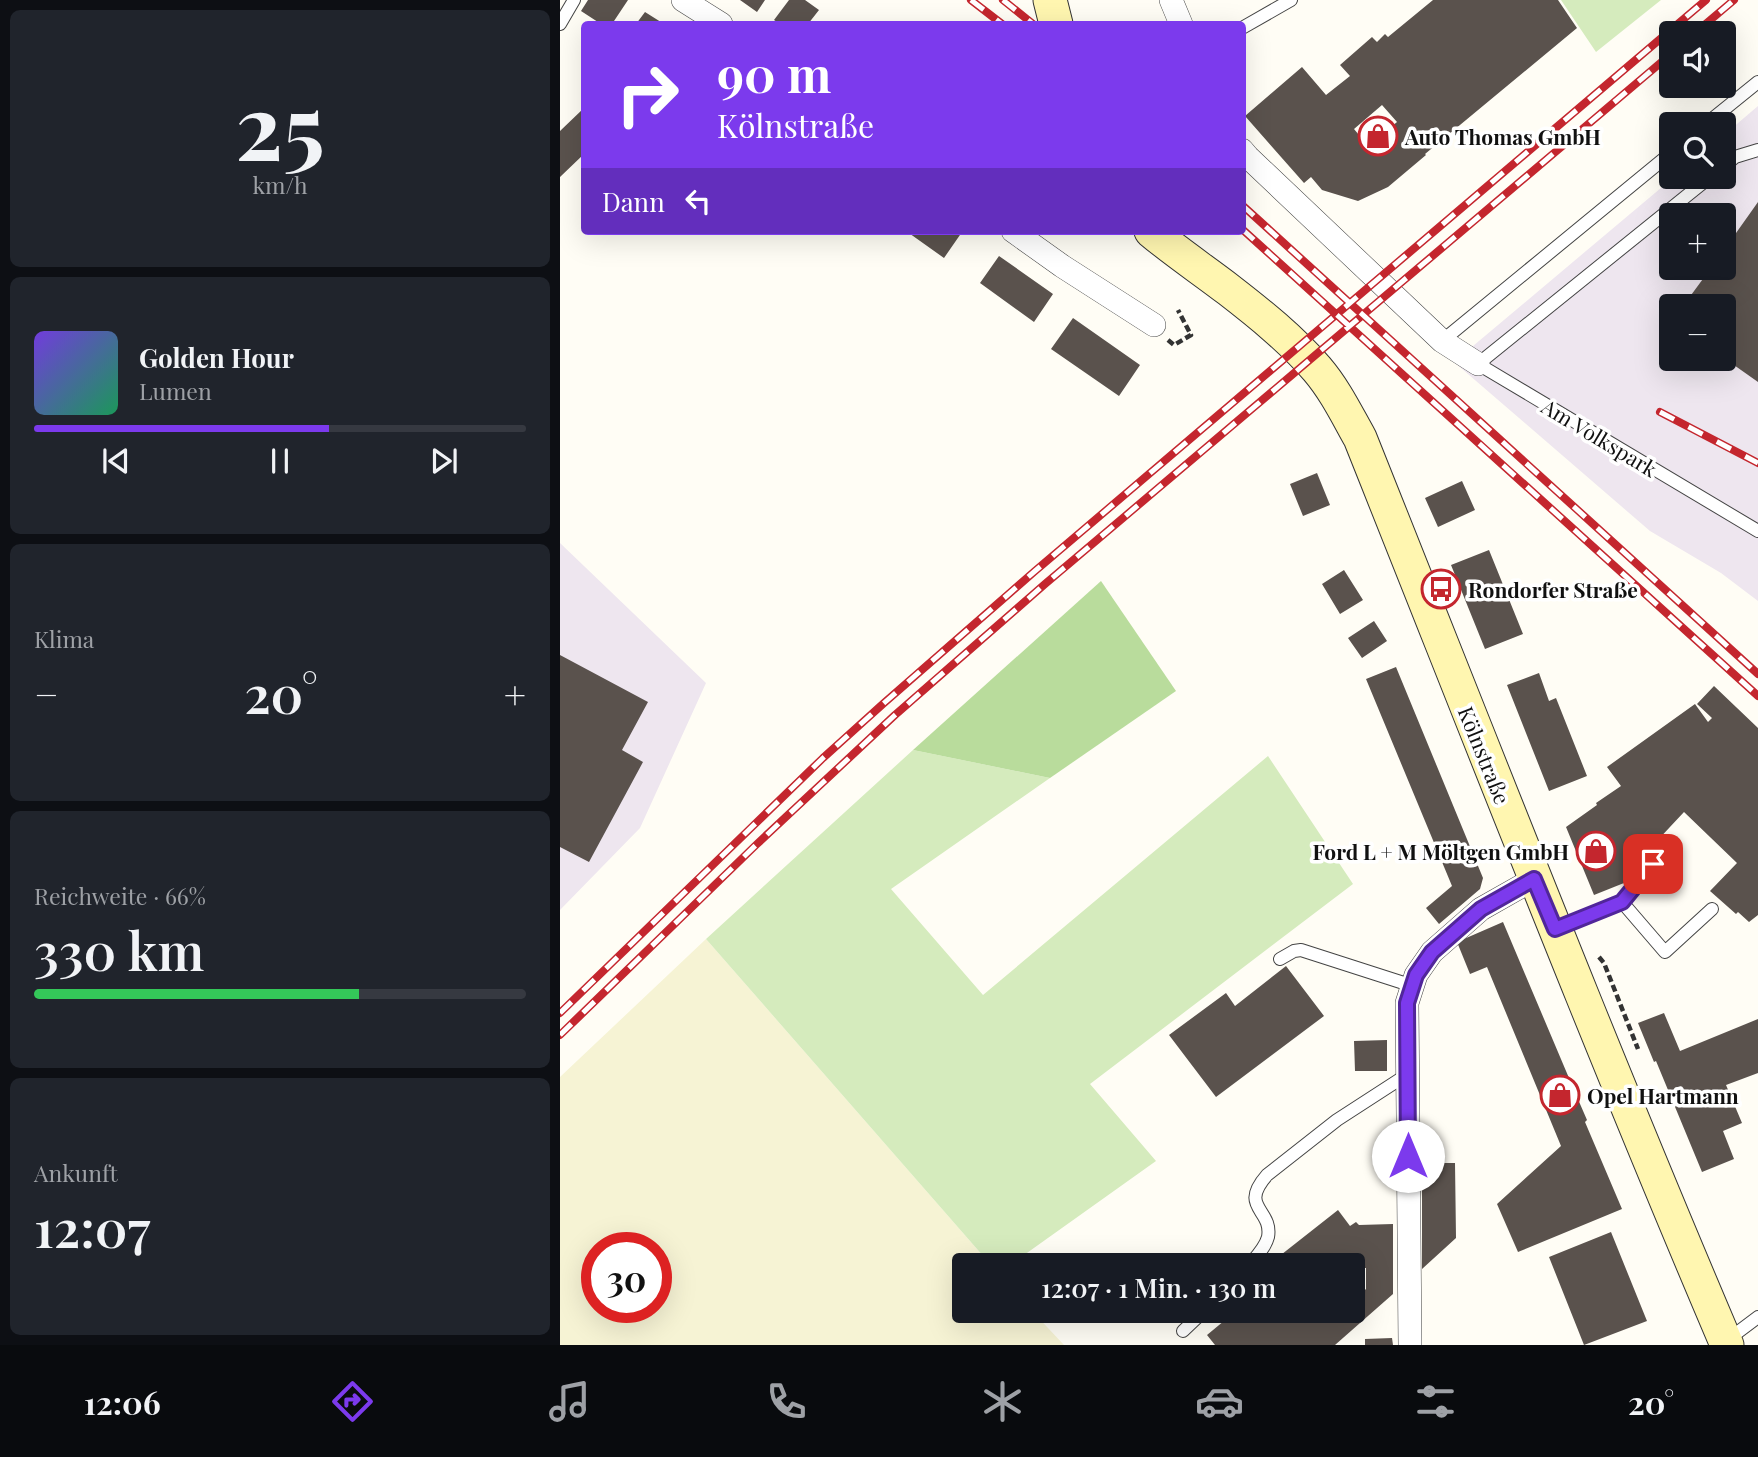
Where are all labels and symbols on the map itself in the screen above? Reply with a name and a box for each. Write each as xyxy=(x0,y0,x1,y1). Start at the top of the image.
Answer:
shop icon: Auto Thomas GmbH xyxy=(1357,115,1399,157)
place label: Auto Thomas GmbH xyxy=(1404,122,1601,150)
street label: Am Volkspark xyxy=(1536,391,1663,483)
bus stop icon: Rondorfer Straße xyxy=(1420,568,1462,610)
place label: Rondorfer Straße xyxy=(1468,575,1638,603)
street label: Kölnstraße xyxy=(1453,702,1517,808)
shop icon: Ford L + M Möltgen GmbH xyxy=(1575,830,1617,872)
pin xyxy=(1623,834,1683,894)
place label: Ford L + M Möltgen GmbH xyxy=(1312,837,1569,865)
shop icon: Opel Hartmann xyxy=(1539,1074,1581,1116)
place label: Opel Hartmann xyxy=(1587,1081,1739,1109)
position arrow xyxy=(1371,1119,1445,1193)
speed limit sign: 30 xyxy=(581,1232,672,1323)

